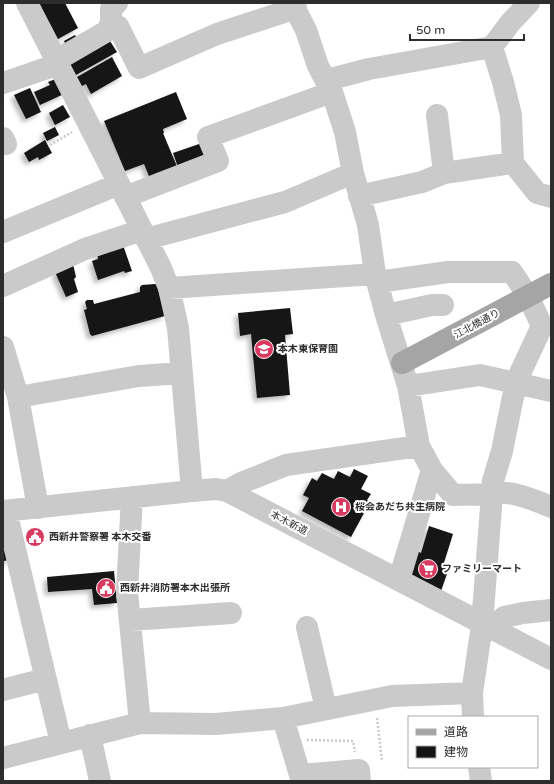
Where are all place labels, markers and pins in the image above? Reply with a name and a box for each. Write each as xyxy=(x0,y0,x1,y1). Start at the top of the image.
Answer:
school or university icon: 本木東保育園 xyxy=(253,338,275,360)
place label: 本木東保育園 xyxy=(277,343,338,355)
hospital icon: 桜会あだち共生病院 xyxy=(330,496,352,518)
place label: 桜会あだち共生病院 xyxy=(355,501,445,513)
public building icon: 西新井警察署 本木交番 xyxy=(24,526,46,548)
place label: 西新井警察署 本木交番 xyxy=(49,531,152,543)
supermarket icon: ファミリーマート xyxy=(417,558,439,580)
place label: ファミリーマート xyxy=(442,563,522,575)
public building icon: 西新井消防署本木出張所 xyxy=(95,577,117,599)
place label: 西新井消防署本木出張所 xyxy=(120,582,230,594)

